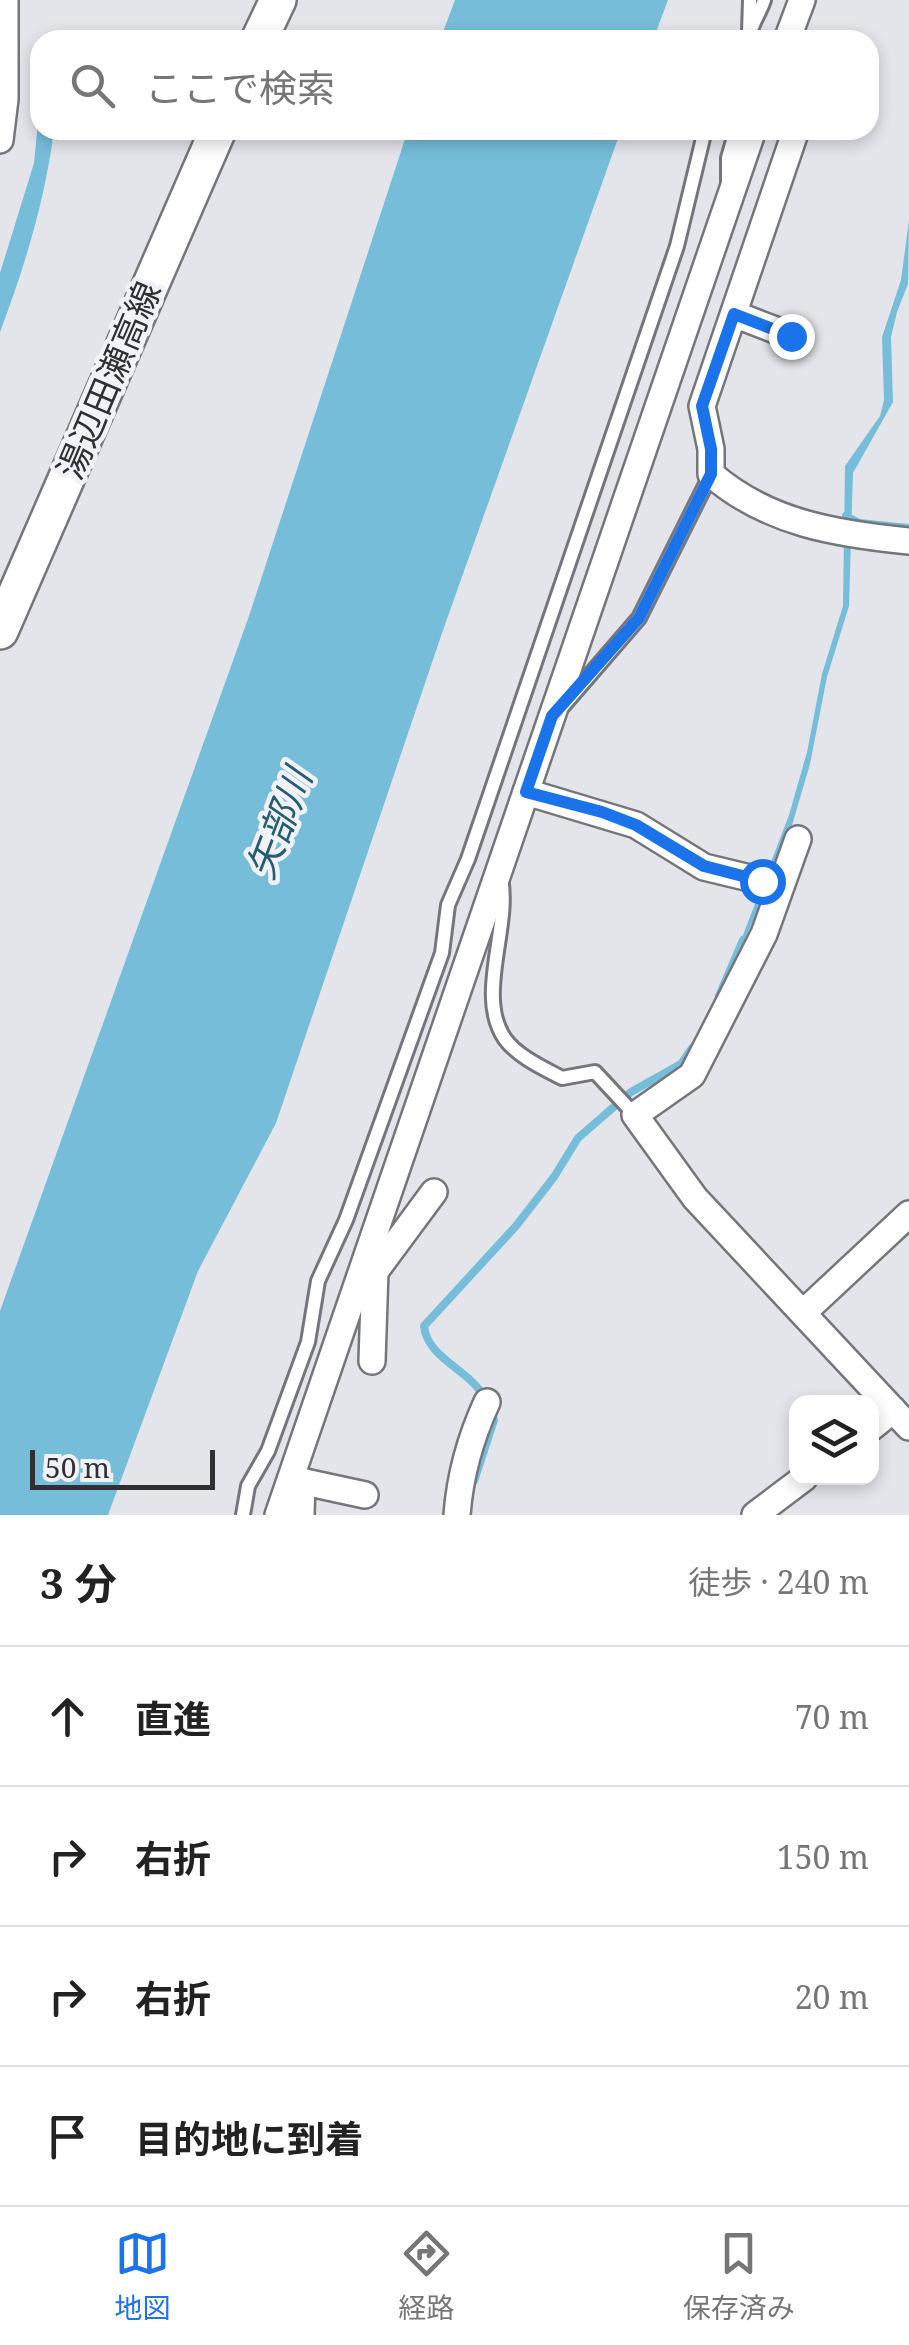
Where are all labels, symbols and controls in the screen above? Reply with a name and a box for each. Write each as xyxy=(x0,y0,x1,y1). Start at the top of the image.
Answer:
search box xyxy=(30,30,879,140)
icon: search xyxy=(65,58,120,113)
text: ここで検索 xyxy=(145,61,335,113)
street label: 湯辺田瀬高線 xyxy=(45,274,171,486)
route end xyxy=(769,314,815,360)
water label: 矢部川 xyxy=(233,757,324,886)
route start xyxy=(740,859,786,905)
map controls xyxy=(789,1395,879,1485)
button: layers xyxy=(789,1395,879,1485)
scale bar xyxy=(30,1445,215,1490)
text: 50 m xyxy=(45,1448,110,1486)
text: 3 分 xyxy=(40,1554,117,1611)
text: 徒歩 · 240 m xyxy=(688,1560,869,1603)
icon: ahead xyxy=(40,1689,95,1744)
text: 直進 xyxy=(135,1692,211,1744)
text: 70 m xyxy=(795,1695,869,1738)
icon: right xyxy=(40,1829,95,1884)
text: 右折 xyxy=(135,1832,211,1884)
text: 150 m xyxy=(777,1835,869,1878)
icon: right xyxy=(40,1969,95,2024)
text: 右折 xyxy=(135,1972,211,2024)
text: 20 m xyxy=(795,1975,869,2018)
icon: arrive xyxy=(40,2109,95,2164)
text: 目的地に到着 xyxy=(135,2112,363,2164)
tab: 地図 xyxy=(114,2226,170,2326)
tab: 経路 xyxy=(398,2226,455,2326)
tab: 保存済み xyxy=(683,2226,795,2326)

